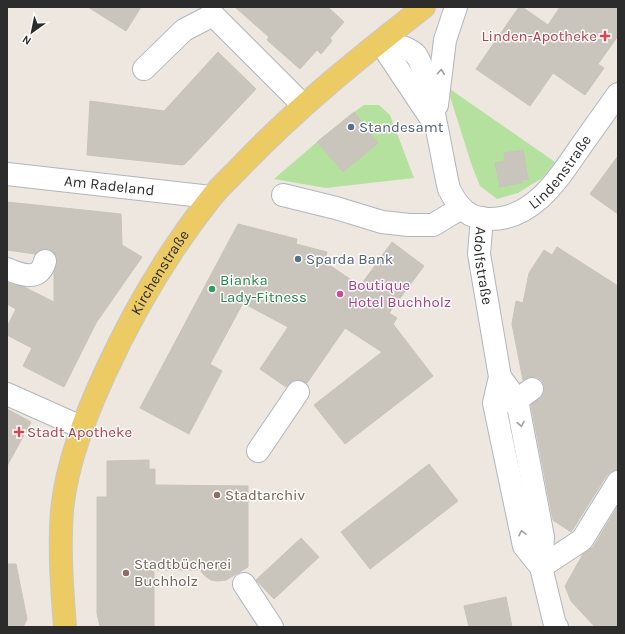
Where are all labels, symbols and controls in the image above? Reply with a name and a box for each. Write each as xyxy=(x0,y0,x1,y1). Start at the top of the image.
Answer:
north arrow xyxy=(12,12,52,52)
place label: Linden-Apotheke xyxy=(481,27,597,45)
marker: Linden-Apotheke xyxy=(600,31,610,41)
text: N xyxy=(20,32,34,48)
one-way arrow xyxy=(436,69,445,75)
place label: Standesamt xyxy=(359,118,444,136)
marker: Standesamt xyxy=(346,122,356,132)
street label: Lindenstraße xyxy=(525,131,595,213)
street label: Am Radeland xyxy=(63,172,155,200)
street label: Kirchenstraße xyxy=(127,226,193,318)
street label: Adolfstraße xyxy=(470,226,497,306)
place label: Sparda Bank xyxy=(306,250,393,268)
marker: Sparda Bank xyxy=(293,254,303,264)
place label: Bianka Lady-Fitness xyxy=(220,271,307,306)
place label: Boutique Hotel Buchholz xyxy=(348,276,451,311)
marker: Bianka Lady-Fitness xyxy=(207,284,217,294)
marker: Boutique Hotel Buchholz xyxy=(335,289,345,299)
one-way arrow xyxy=(517,420,525,427)
place label: Stadt Apotheke xyxy=(27,423,132,441)
marker: Stadt Apotheke xyxy=(14,427,24,437)
place label: Stadtarchiv xyxy=(225,486,305,504)
marker: Stadtarchiv xyxy=(212,490,222,500)
one-way arrow xyxy=(518,530,526,537)
place label: Stadtbücherei Buchholz xyxy=(134,555,232,590)
marker: Stadtbücherei Buchholz xyxy=(121,568,131,578)

